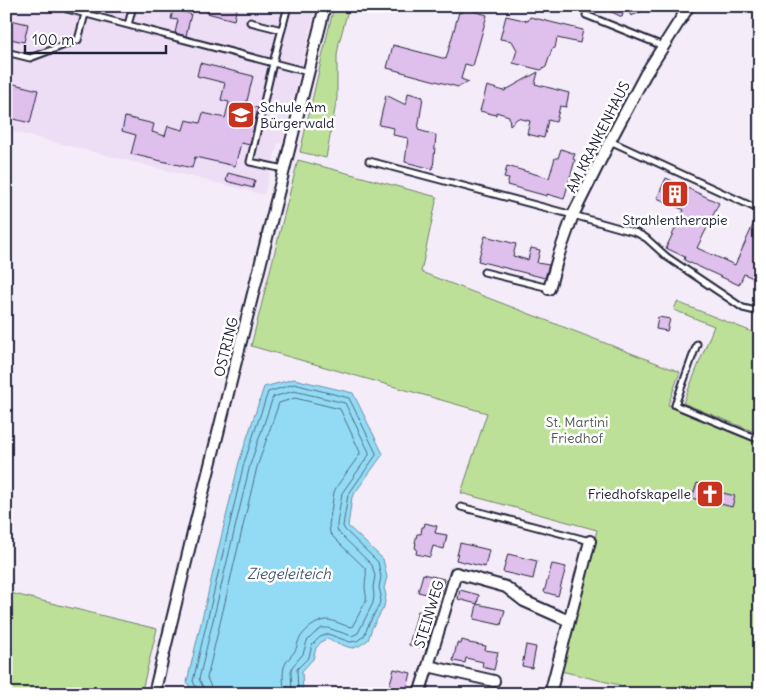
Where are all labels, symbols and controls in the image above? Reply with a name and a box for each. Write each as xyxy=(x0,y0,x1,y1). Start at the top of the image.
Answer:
scale bar xyxy=(25,22,166,54)
text: 100 m xyxy=(32,30,74,49)
street label: AM KRANKENHAUS xyxy=(562,78,634,196)
place label: Schule Am Bürgerwald xyxy=(260,98,334,132)
school or university icon: Schule Am Bürgerwald xyxy=(226,100,256,130)
building icon: Strahlentherapie xyxy=(660,179,690,209)
place label: Strahlentherapie xyxy=(622,211,728,229)
street label: OSTRING xyxy=(210,315,242,379)
park label: St. Martini Friedhof xyxy=(546,413,608,447)
church icon: Friedhofskapelle xyxy=(695,479,725,509)
place label: Friedhofskapelle xyxy=(588,485,691,503)
water label: Ziegeleiteich xyxy=(247,564,331,583)
street label: STEINWEG xyxy=(410,578,448,650)

